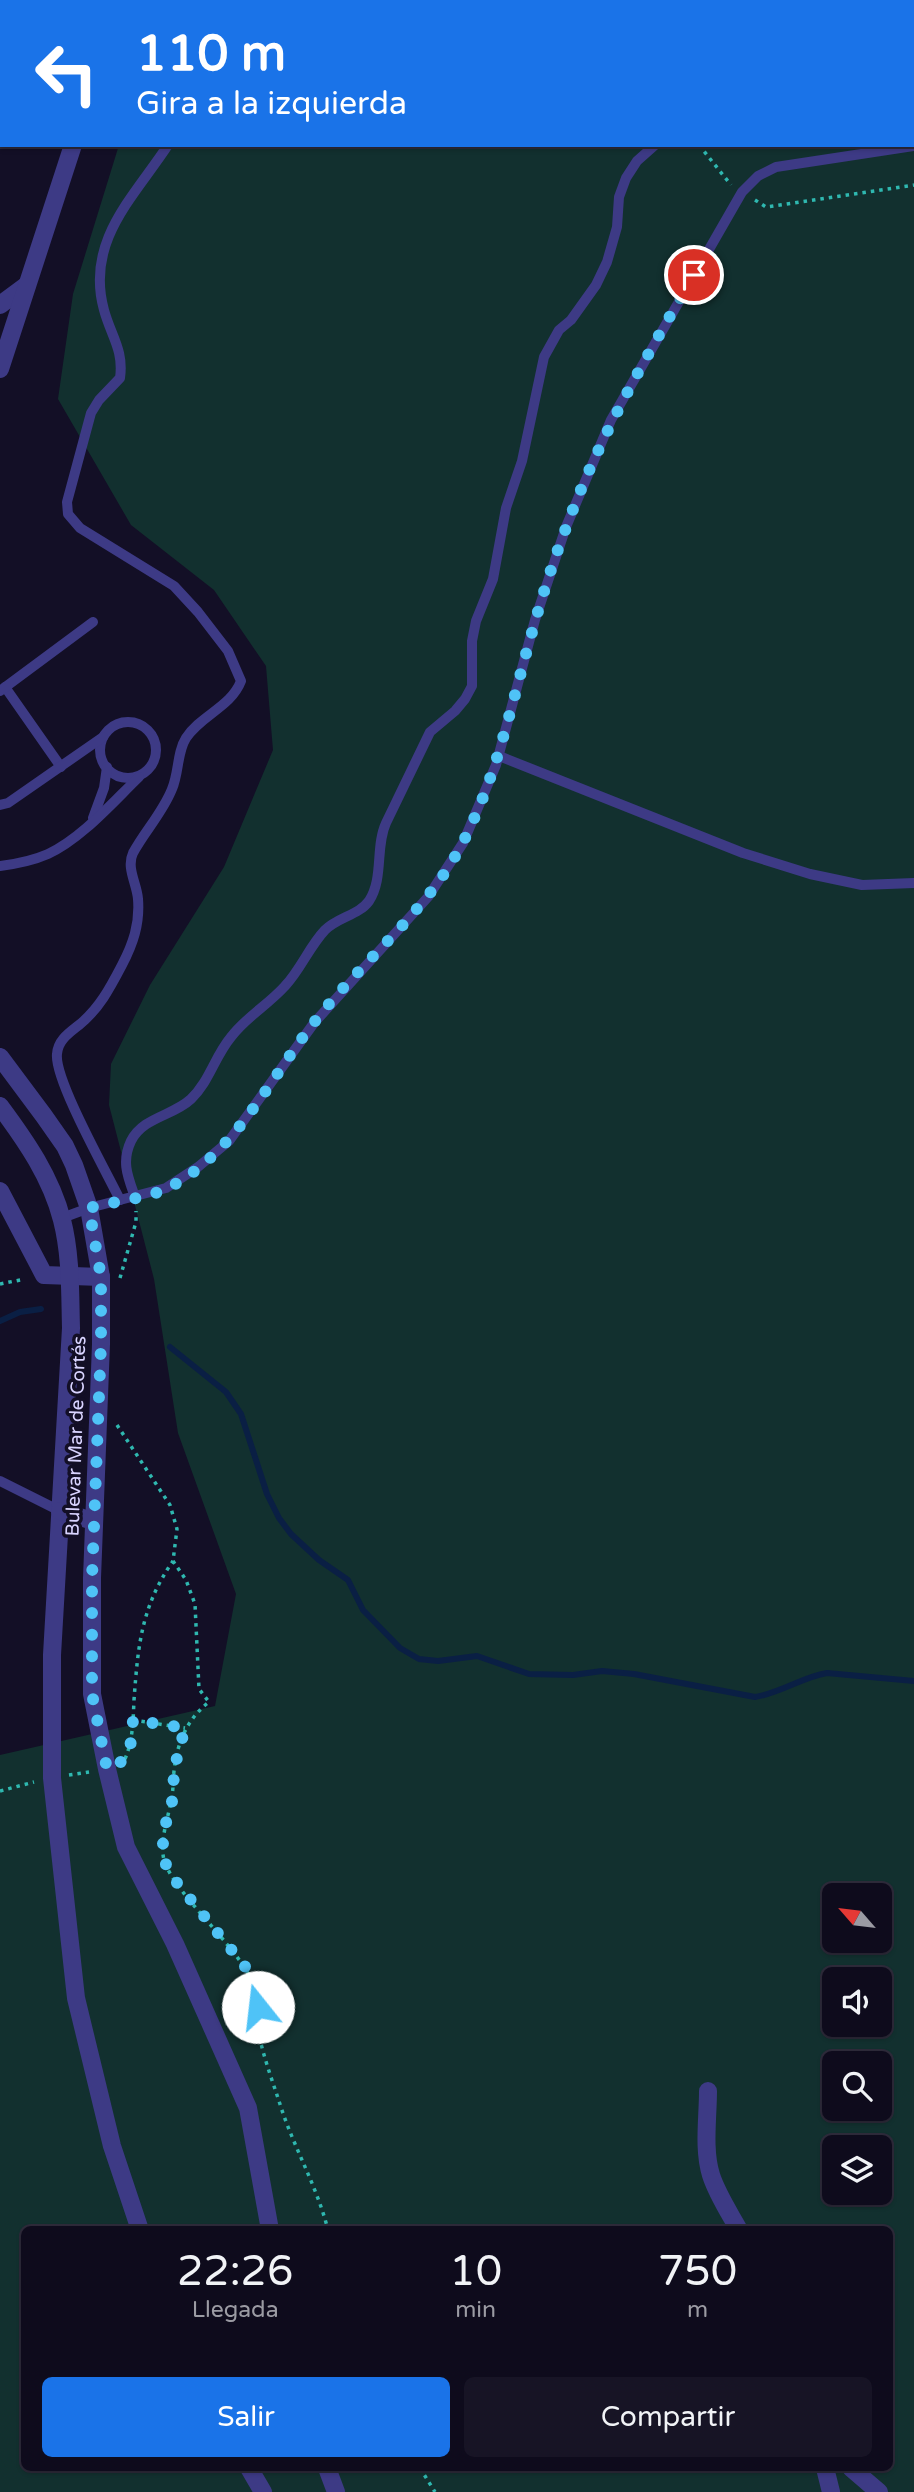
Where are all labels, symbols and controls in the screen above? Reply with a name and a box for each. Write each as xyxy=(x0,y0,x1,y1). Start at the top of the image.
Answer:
text: 110 m xyxy=(136,25,286,84)
icon: left xyxy=(21,28,112,119)
text: Gira a la izquierda xyxy=(136,85,407,123)
pin xyxy=(664,245,724,305)
icon: arrive xyxy=(675,256,713,294)
street label: Bulevar Mar de Cortés xyxy=(62,1335,90,1537)
north arrow xyxy=(822,1883,892,1953)
map controls xyxy=(822,1883,892,2205)
button: sound xyxy=(822,1967,892,2037)
position arrow xyxy=(221,1970,295,2044)
button: search xyxy=(822,2051,892,2121)
button: layers xyxy=(822,2135,892,2205)
text: 22:26 xyxy=(177,2246,293,2297)
text: 10 xyxy=(449,2246,502,2297)
text: 750 xyxy=(658,2246,737,2297)
text: Llegada xyxy=(192,2296,279,2324)
text: min xyxy=(455,2296,496,2324)
text: m xyxy=(687,2296,708,2324)
button: Salir xyxy=(42,2377,450,2457)
button: Compartir xyxy=(464,2377,872,2457)

